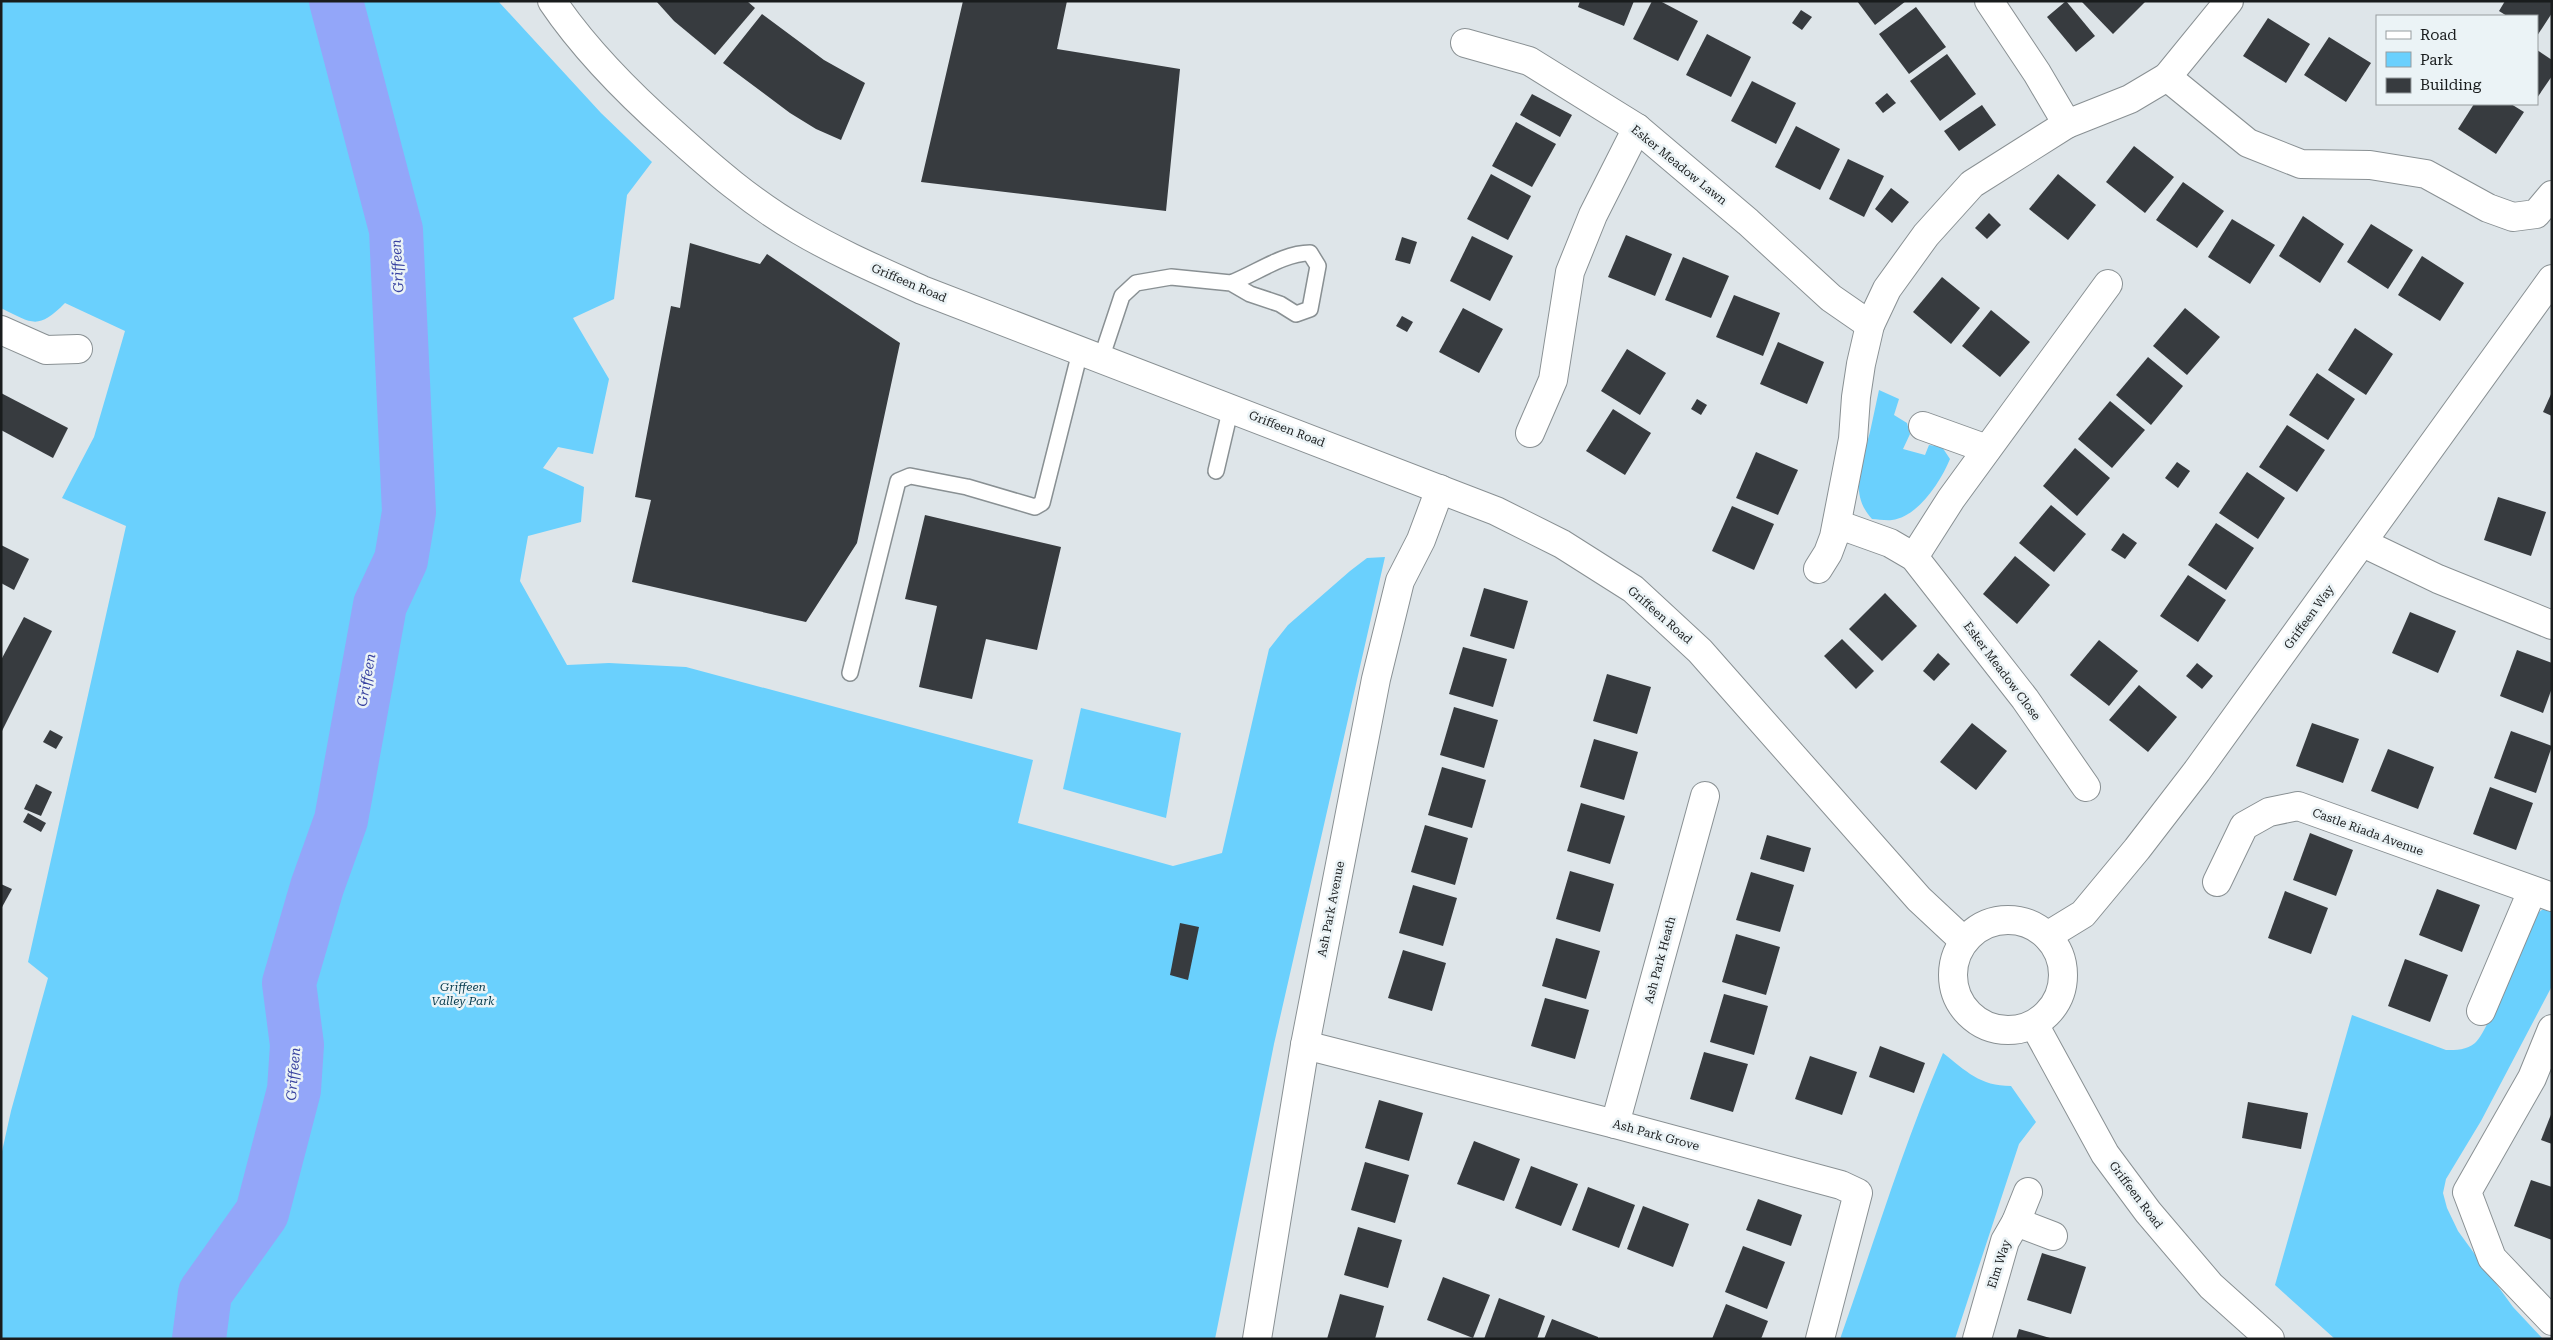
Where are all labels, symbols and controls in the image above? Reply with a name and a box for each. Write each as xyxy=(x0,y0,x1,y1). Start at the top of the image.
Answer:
legend xyxy=(2376,15,2538,105)
text: Road xyxy=(2420,26,2457,44)
text: Park xyxy=(2420,51,2454,69)
text: Building xyxy=(2420,76,2482,94)
street label: Esker Meadow Lawn xyxy=(1628,122,1730,208)
water label: Griffeen xyxy=(388,239,406,293)
street label: Griffeen Road xyxy=(869,261,949,305)
street label: Griffeen Road xyxy=(1247,408,1327,450)
street label: Griffeen Way xyxy=(2281,581,2337,652)
street label: Griffeen Road xyxy=(1625,583,1695,647)
street label: Esker Meadow Close xyxy=(1961,619,2044,723)
water label: Griffeen xyxy=(353,652,379,708)
street label: Castle Riada Avenue xyxy=(2310,805,2426,859)
street label: Ash Park Avenue xyxy=(1315,859,1347,958)
street label: Ash Park Heath xyxy=(1642,915,1678,1005)
park label: Griffeen Valley Park xyxy=(432,980,495,1008)
water label: Griffeen xyxy=(283,1046,303,1101)
street label: Ash Park Grove xyxy=(1611,1117,1701,1153)
street label: Griffeen Road xyxy=(2106,1159,2166,1232)
street label: Elm Way xyxy=(1985,1237,2014,1290)

